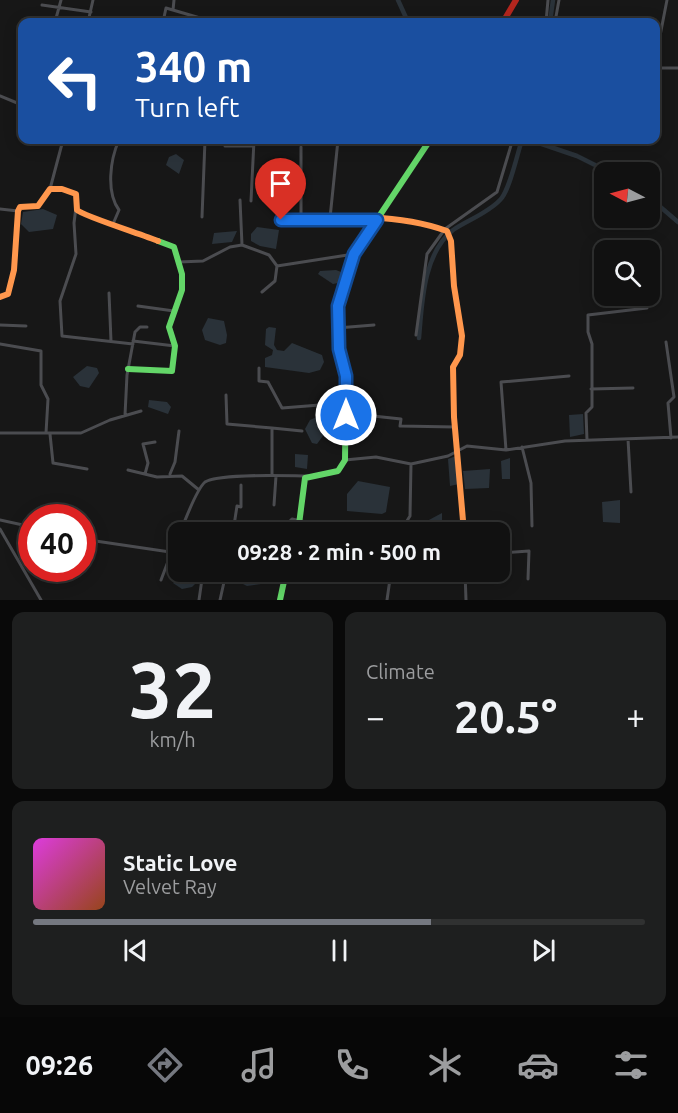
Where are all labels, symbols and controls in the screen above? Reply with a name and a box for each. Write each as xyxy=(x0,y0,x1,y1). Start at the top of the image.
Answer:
icon: left xyxy=(36,42,114,120)
text: 340 m xyxy=(135,43,252,90)
text: Turn left xyxy=(135,92,239,122)
pin xyxy=(255,158,306,220)
north arrow xyxy=(594,162,660,228)
map controls xyxy=(594,162,660,306)
icon: arrive xyxy=(264,167,297,200)
button: search xyxy=(594,240,660,306)
position arrow xyxy=(314,383,378,447)
speed limit sign: 40 xyxy=(18,504,96,582)
text: 09:28 · 2 min · 500 m xyxy=(237,539,441,564)
text: 32 xyxy=(129,645,216,733)
text: Climate xyxy=(366,660,435,683)
text: 20.5° xyxy=(454,691,557,742)
text: − xyxy=(366,698,385,735)
text: + xyxy=(626,698,645,735)
text: km/h xyxy=(149,728,196,751)
text: Static Love xyxy=(123,850,238,875)
text: Velvet Ray xyxy=(123,875,217,898)
icon: previous xyxy=(119,934,152,967)
icon: pause xyxy=(323,934,356,967)
icon: next xyxy=(527,934,560,967)
icon: directions xyxy=(144,1044,186,1086)
icon: music xyxy=(238,1044,280,1086)
icon: phone xyxy=(331,1044,373,1086)
icon: climate xyxy=(424,1044,466,1086)
icon: car xyxy=(517,1044,559,1086)
icon: filters xyxy=(610,1044,652,1086)
text: 09:26 xyxy=(26,1050,93,1080)

